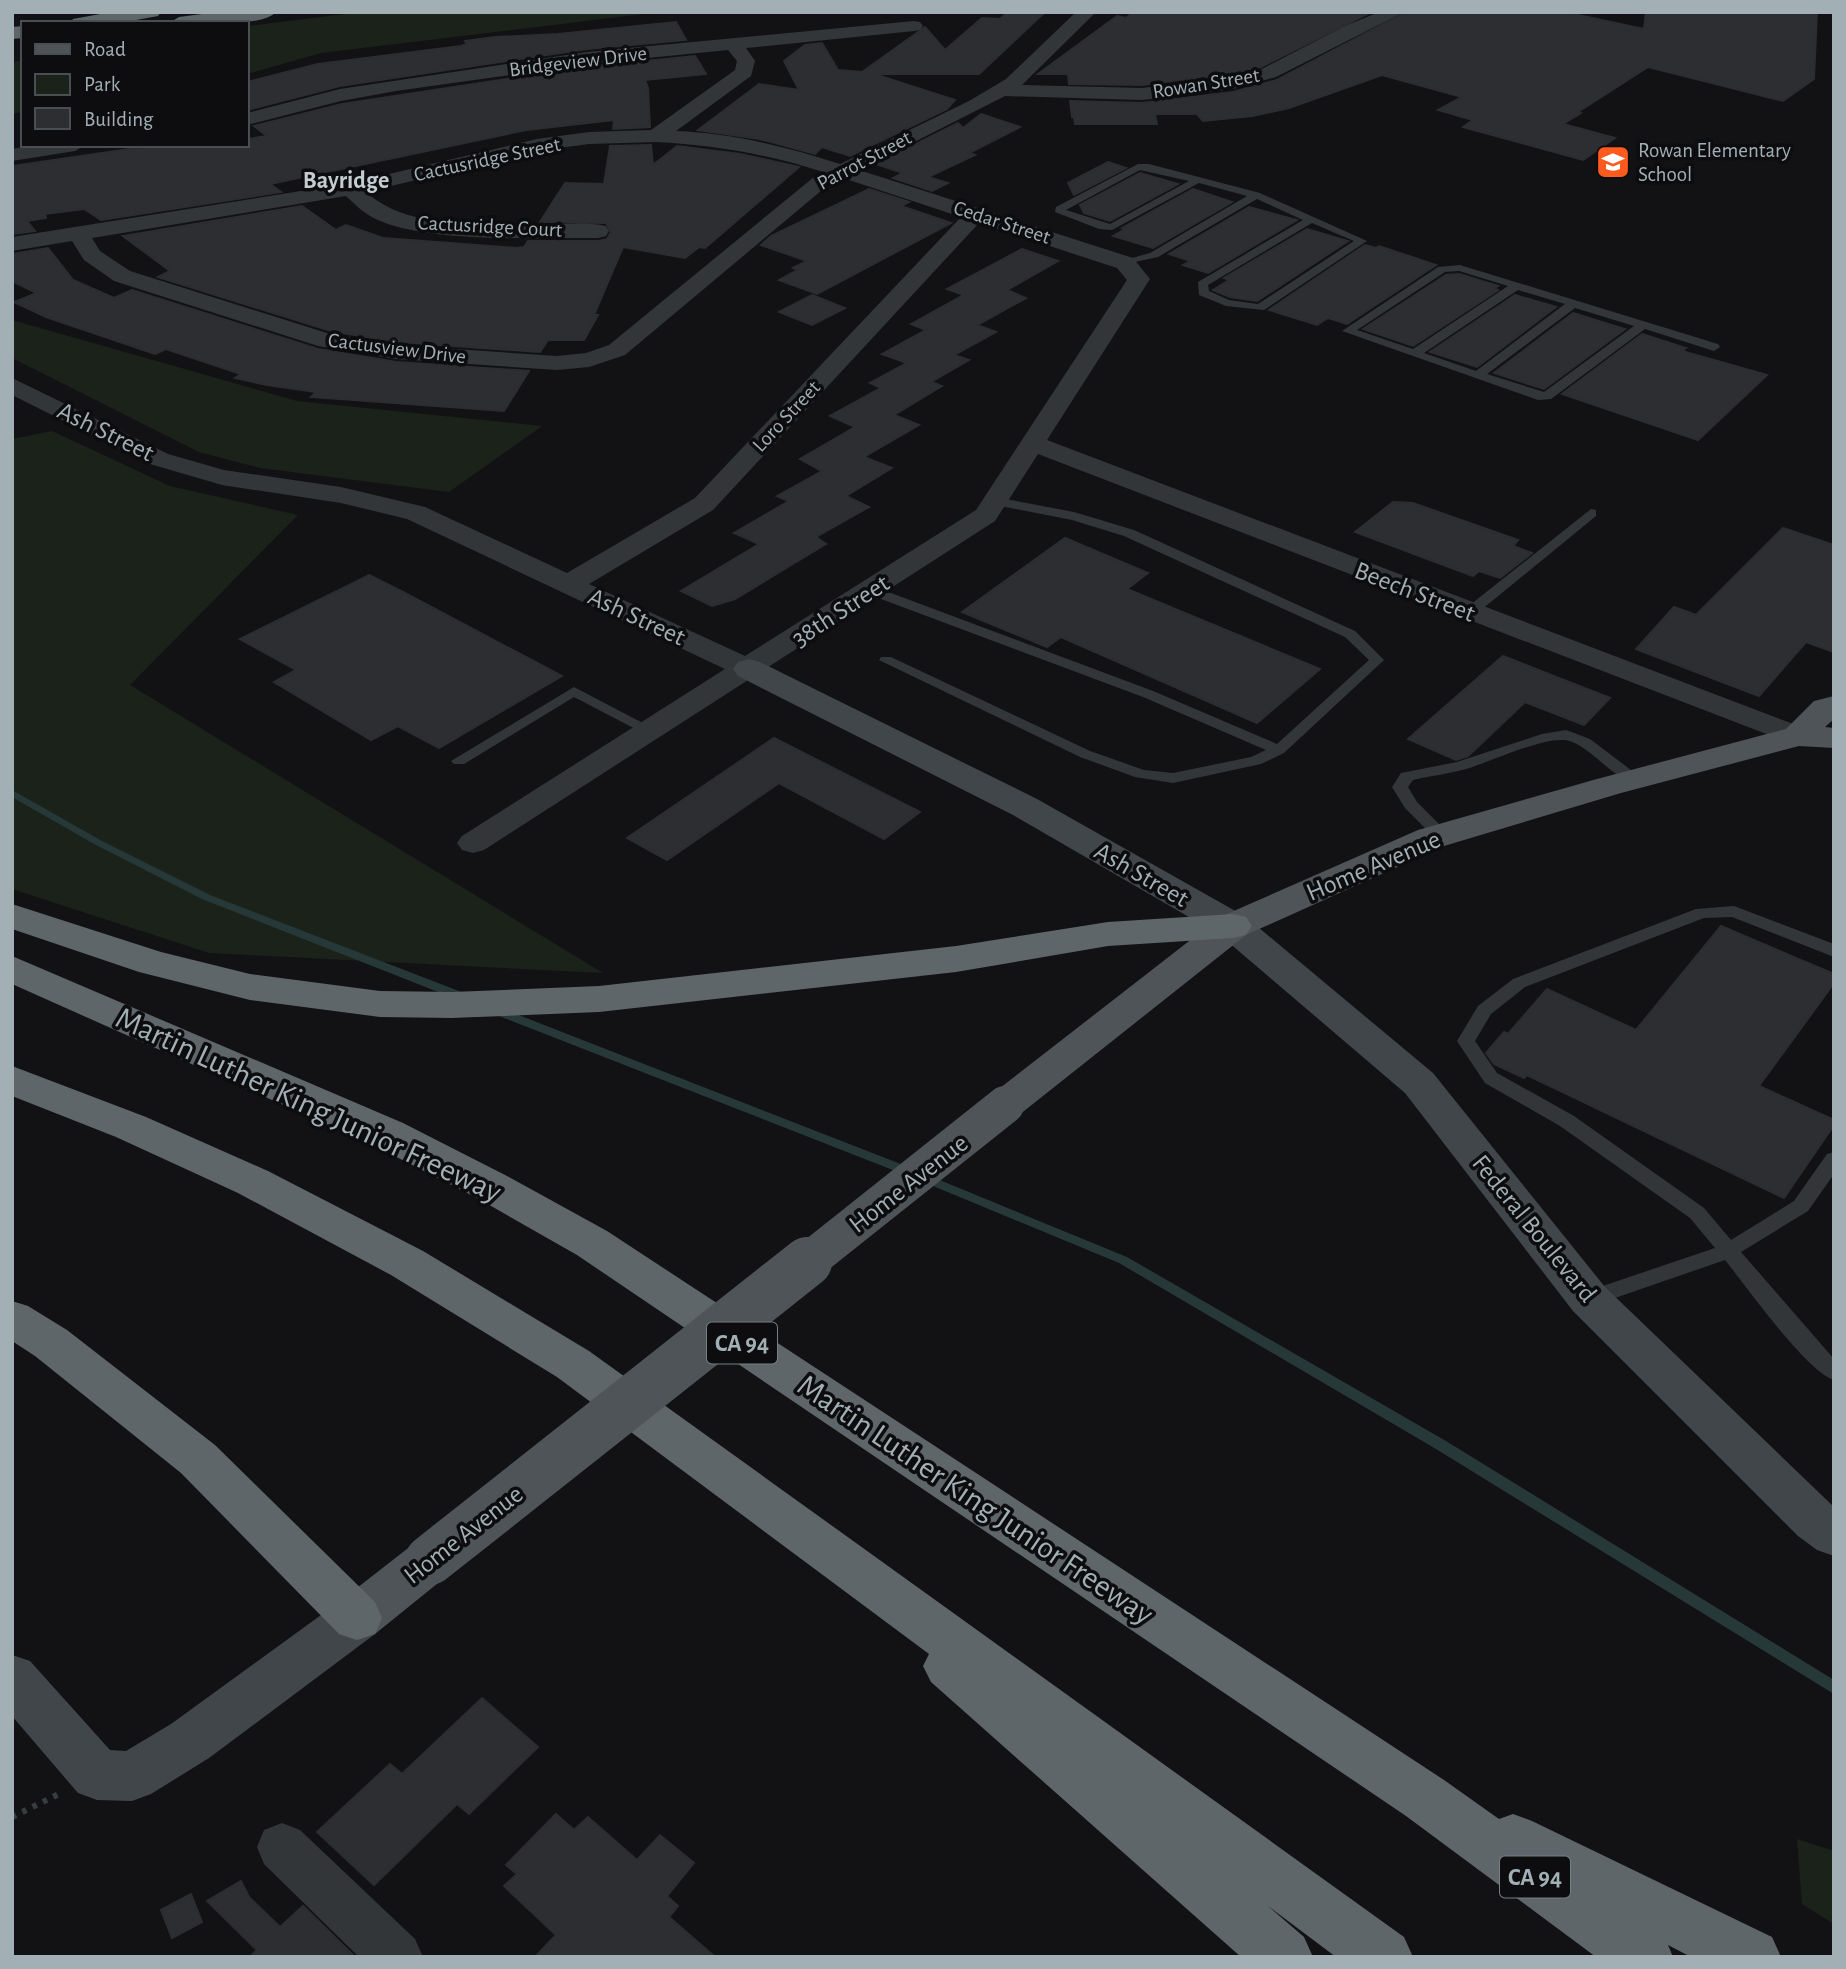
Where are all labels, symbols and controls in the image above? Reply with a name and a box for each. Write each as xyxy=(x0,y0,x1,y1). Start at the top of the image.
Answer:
legend xyxy=(21,21,248,147)
text: Road xyxy=(84,39,126,60)
street label: Bridgeview Drive xyxy=(508,43,648,80)
street label: Rowan Street xyxy=(1151,65,1261,102)
text: Park xyxy=(84,74,121,95)
text: Building xyxy=(84,109,154,130)
street label: Parrot Street xyxy=(814,127,915,194)
street label: Cactusridge Street xyxy=(412,134,563,185)
place label: Rowan Elementary School xyxy=(1638,140,1791,185)
school or university icon: Rowan Elementary School xyxy=(1594,143,1632,181)
district label: Bayridge xyxy=(303,169,389,193)
street label: Cedar Street xyxy=(951,197,1053,248)
street label: Cactusridge Court xyxy=(417,212,563,241)
street label: Cactusview Drive xyxy=(327,330,467,367)
street label: Loro Street xyxy=(749,377,824,456)
street label: Ash Street xyxy=(53,397,158,466)
street label: Beech Street xyxy=(1351,557,1478,627)
street label: 38th Street xyxy=(787,570,894,652)
street label: Ash Street xyxy=(584,583,689,651)
street label: Home Avenue xyxy=(1303,826,1444,906)
street label: Ash Street xyxy=(1090,838,1193,912)
street label: Martin Luther King Junior Freeway xyxy=(111,1001,507,1209)
street label: Home Avenue xyxy=(844,1130,973,1238)
street label: Federal Boulevard xyxy=(1467,1150,1601,1307)
road number: CA 94 xyxy=(707,1322,777,1364)
street label: Martin Luther King Junior Freeway xyxy=(792,1369,1159,1631)
street label: Home Avenue xyxy=(399,1481,528,1589)
road number: CA 94 xyxy=(1500,1856,1570,1898)

